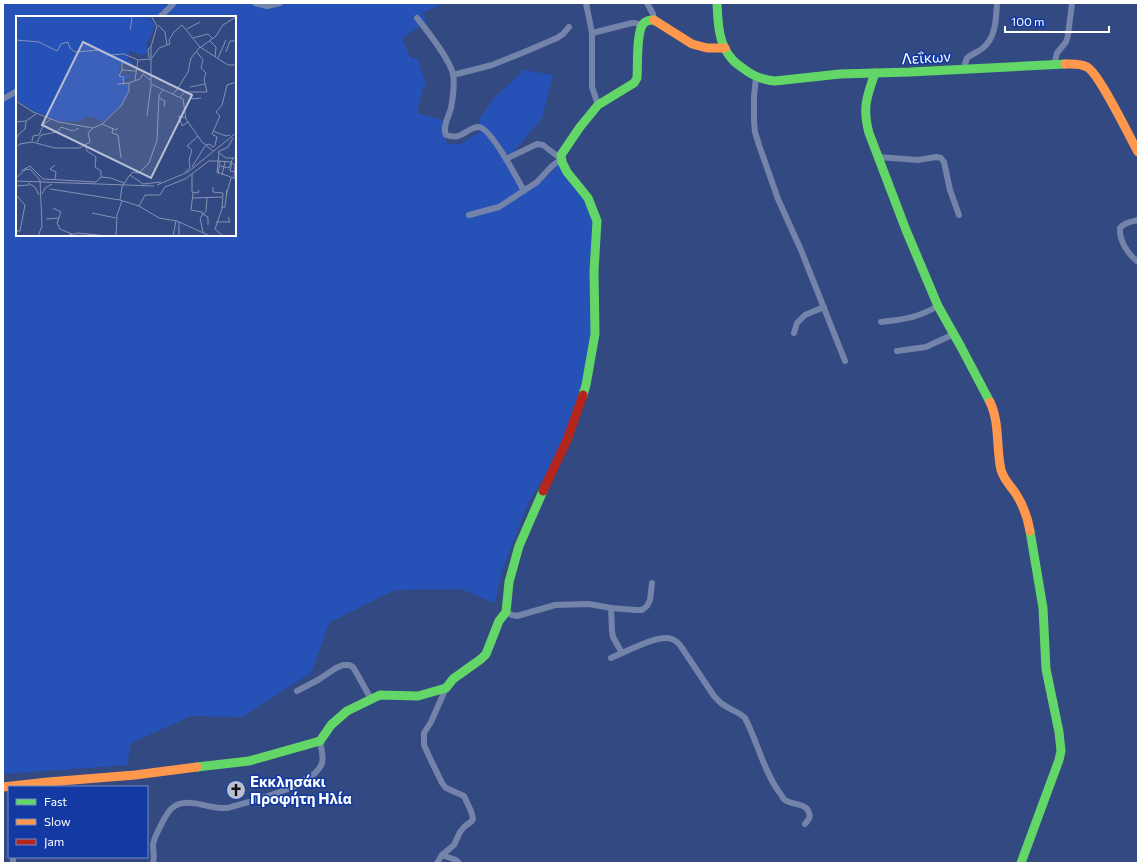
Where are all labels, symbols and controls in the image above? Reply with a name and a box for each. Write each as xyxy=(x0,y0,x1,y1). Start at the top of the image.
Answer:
scale bar xyxy=(1005,8,1109,34)
text: 100 m xyxy=(1011,14,1045,28)
inset map xyxy=(16,16,236,236)
street label: Λεΐκων xyxy=(901,47,952,67)
place label: Εκκλησάκι Προφήτη Ηλία xyxy=(250,772,352,807)
church icon: Εκκλησάκι Προφήτη Ηλία xyxy=(225,779,247,801)
legend xyxy=(8,786,148,858)
text: Fast xyxy=(44,794,67,808)
text: Slow xyxy=(44,814,71,828)
text: Jam xyxy=(44,834,64,849)

